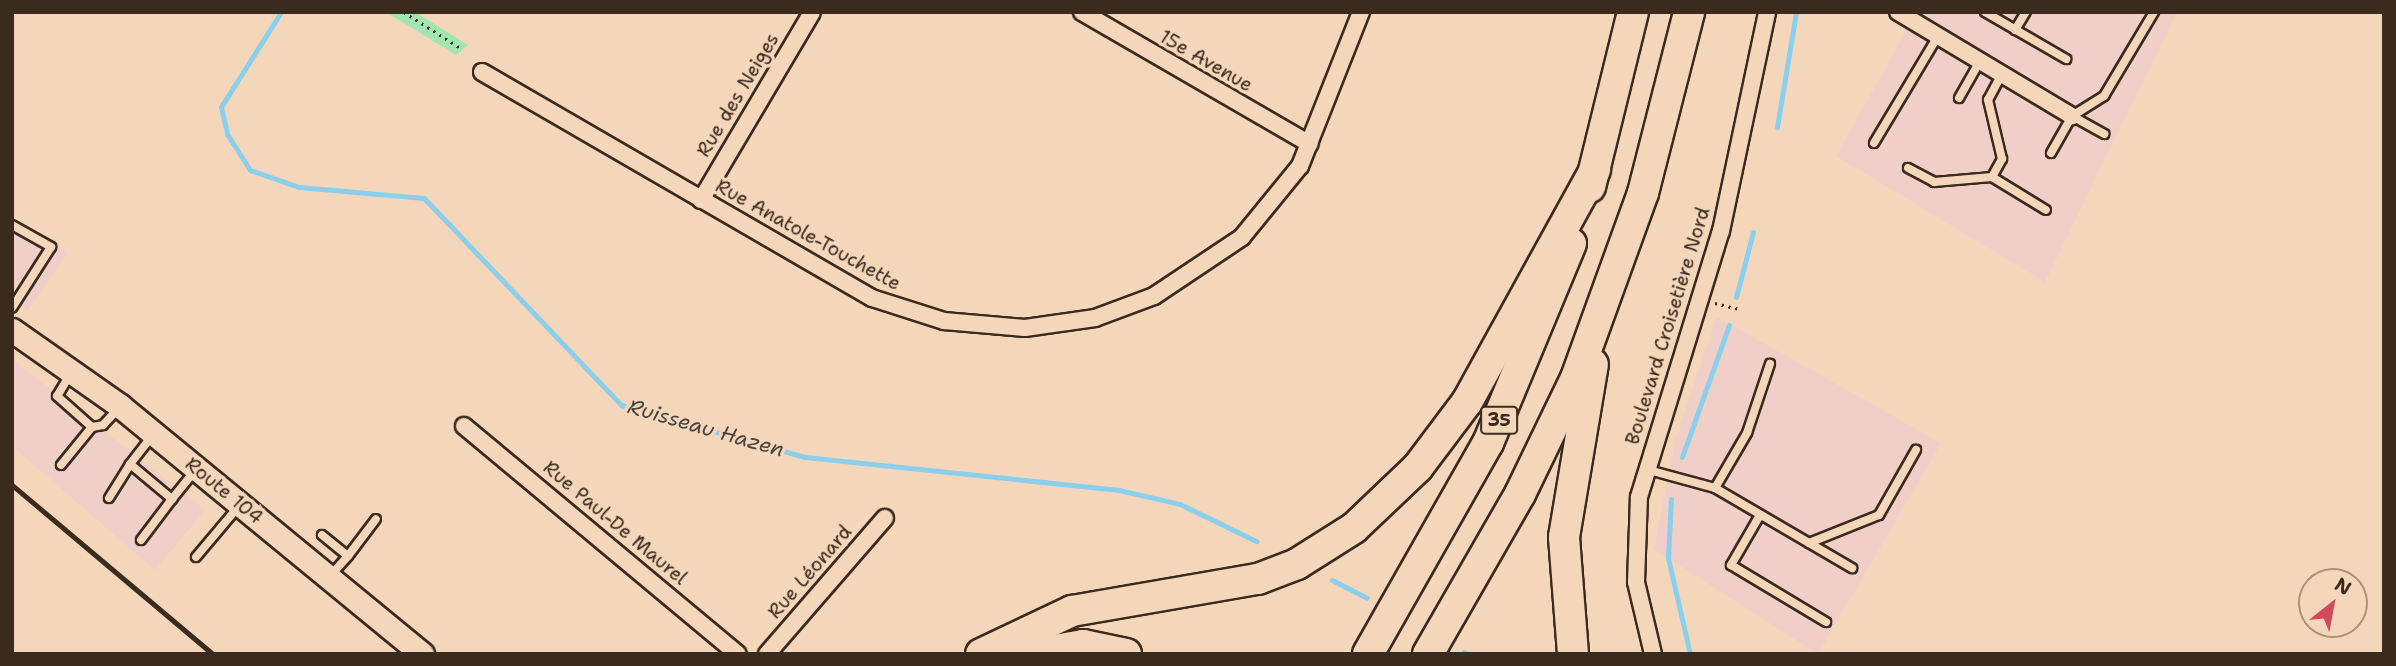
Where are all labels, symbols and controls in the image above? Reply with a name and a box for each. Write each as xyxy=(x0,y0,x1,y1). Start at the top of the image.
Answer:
street label: 15e Avenue xyxy=(1155,25,1257,97)
street label: Rue des Neiges xyxy=(692,29,784,161)
street label: Rue Anatole-Touchette xyxy=(712,175,904,295)
street label: Boulevard Croisetière Nord xyxy=(1621,205,1715,447)
water label: Ruisseau Hazen xyxy=(625,394,787,462)
road number: 35 xyxy=(1480,406,1518,434)
street label: Route 104 xyxy=(181,453,267,529)
street label: Rue Paul-De Maurel xyxy=(539,456,691,590)
street label: Rue Léonard xyxy=(763,521,857,623)
north arrow xyxy=(2298,568,2368,638)
text: N xyxy=(2330,572,2356,601)

